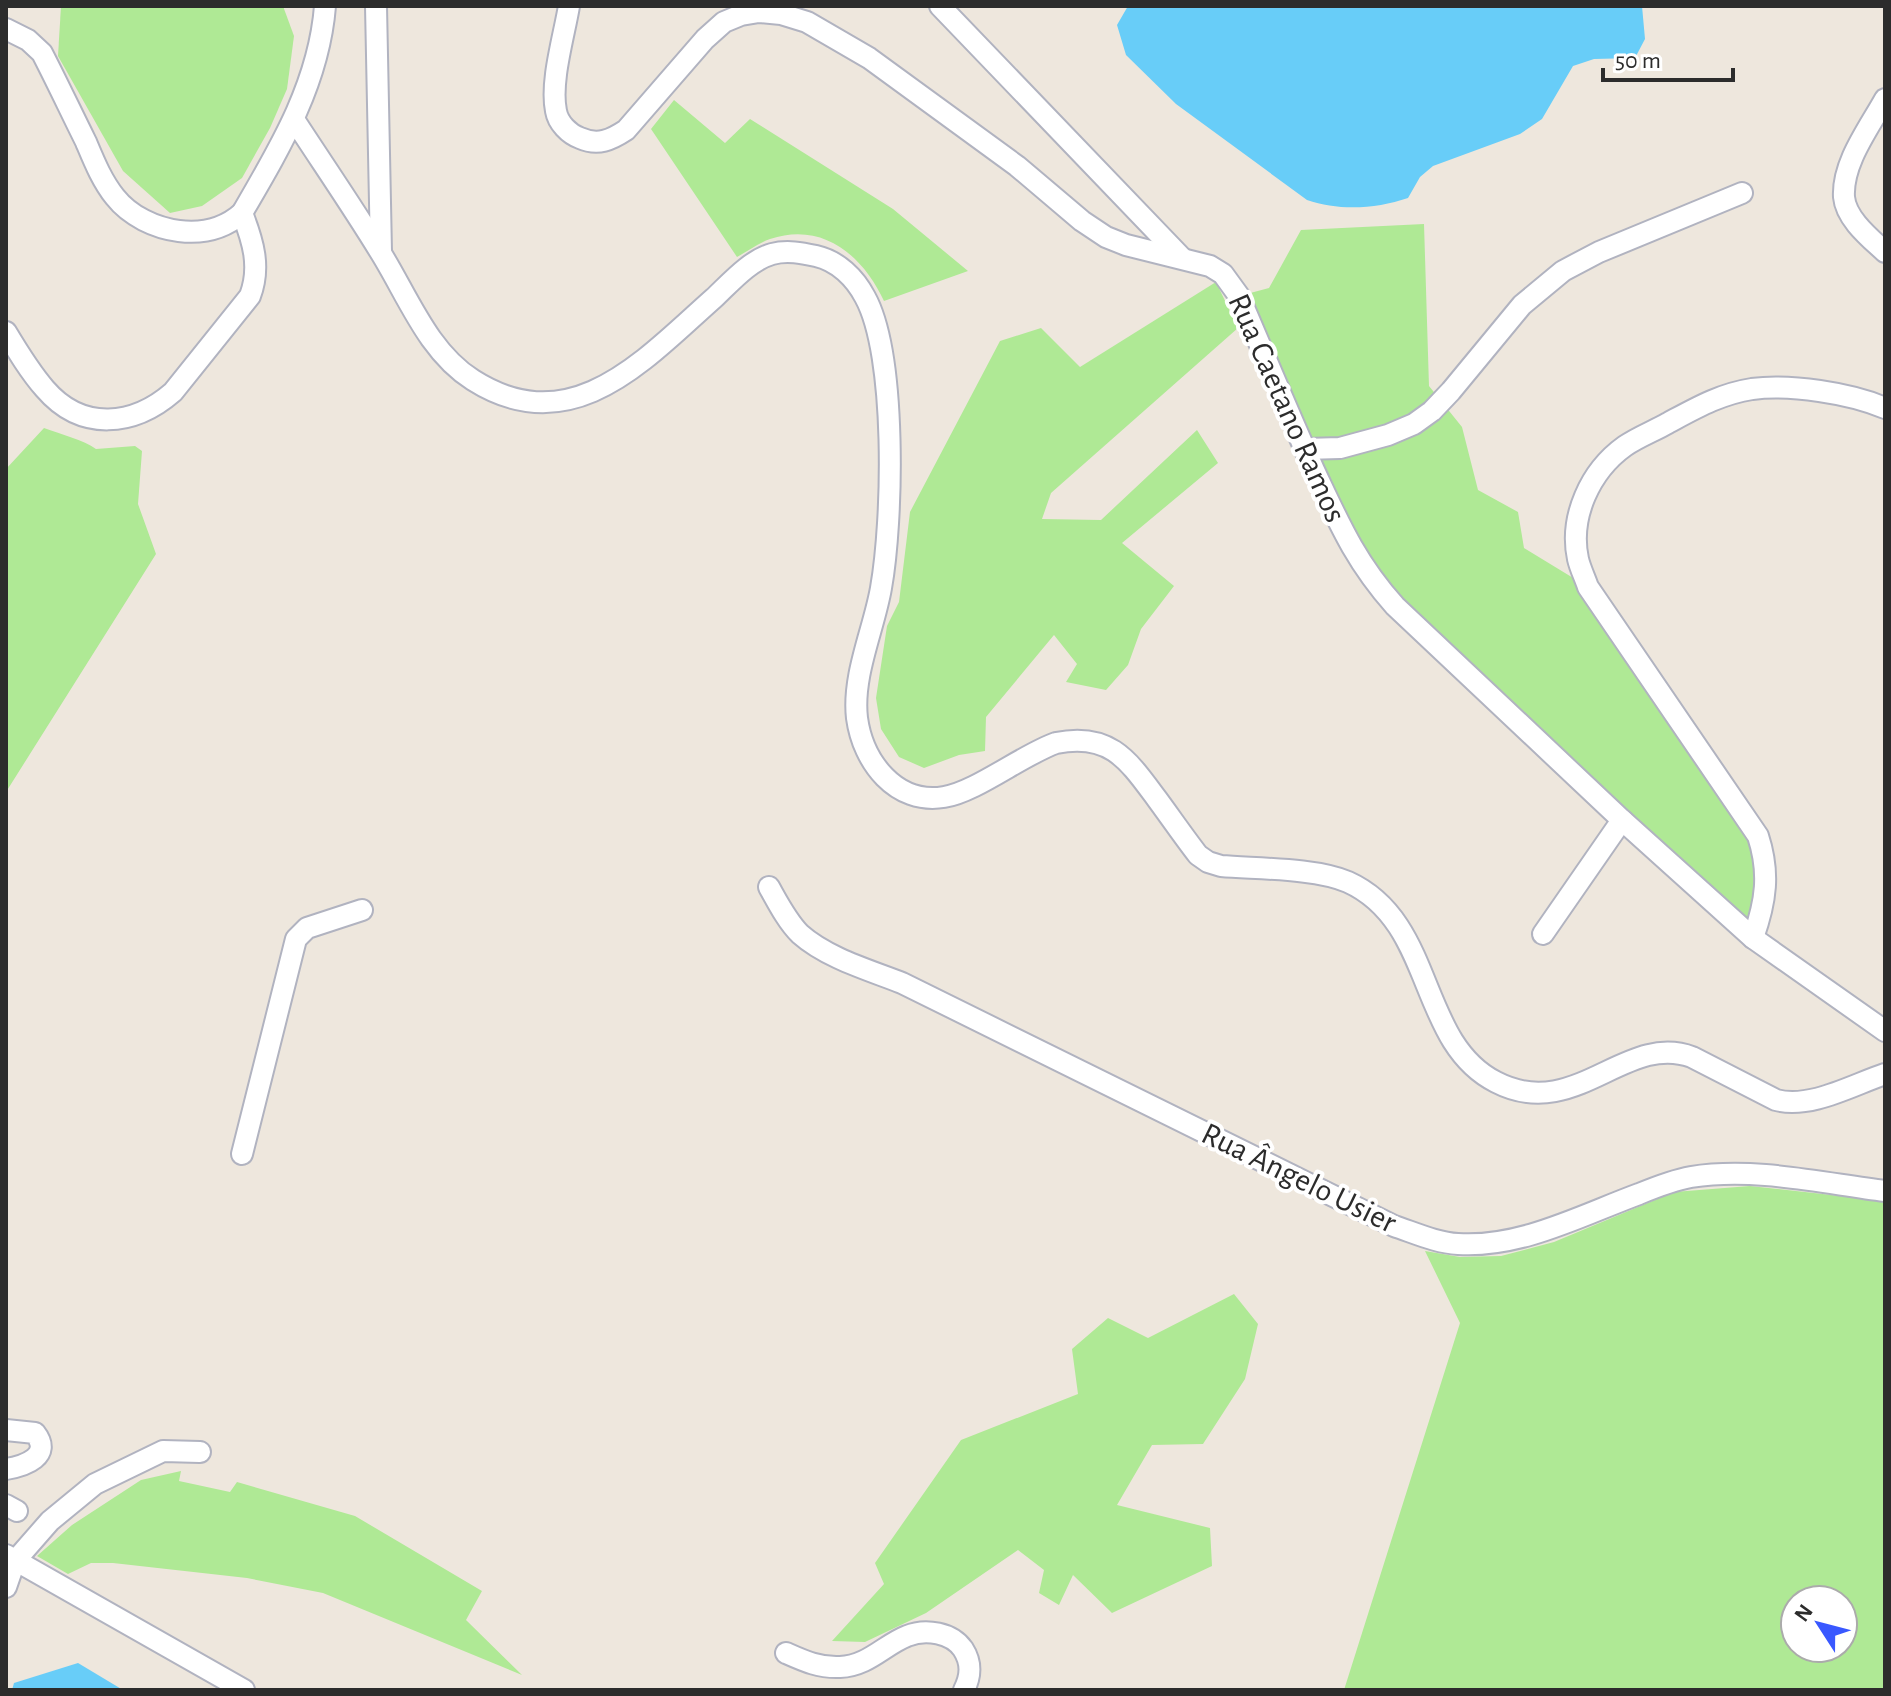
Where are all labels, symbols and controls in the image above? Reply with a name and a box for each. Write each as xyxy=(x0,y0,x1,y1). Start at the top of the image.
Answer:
scale bar xyxy=(1603,32,1733,82)
text: 50 m xyxy=(1615,49,1661,73)
street label: Rua Caetano Ramos xyxy=(1222,289,1352,527)
street label: Rua Ângelo Usier xyxy=(1197,1115,1403,1239)
north arrow xyxy=(1779,1584,1859,1664)
text: N xyxy=(1790,1600,1817,1625)

